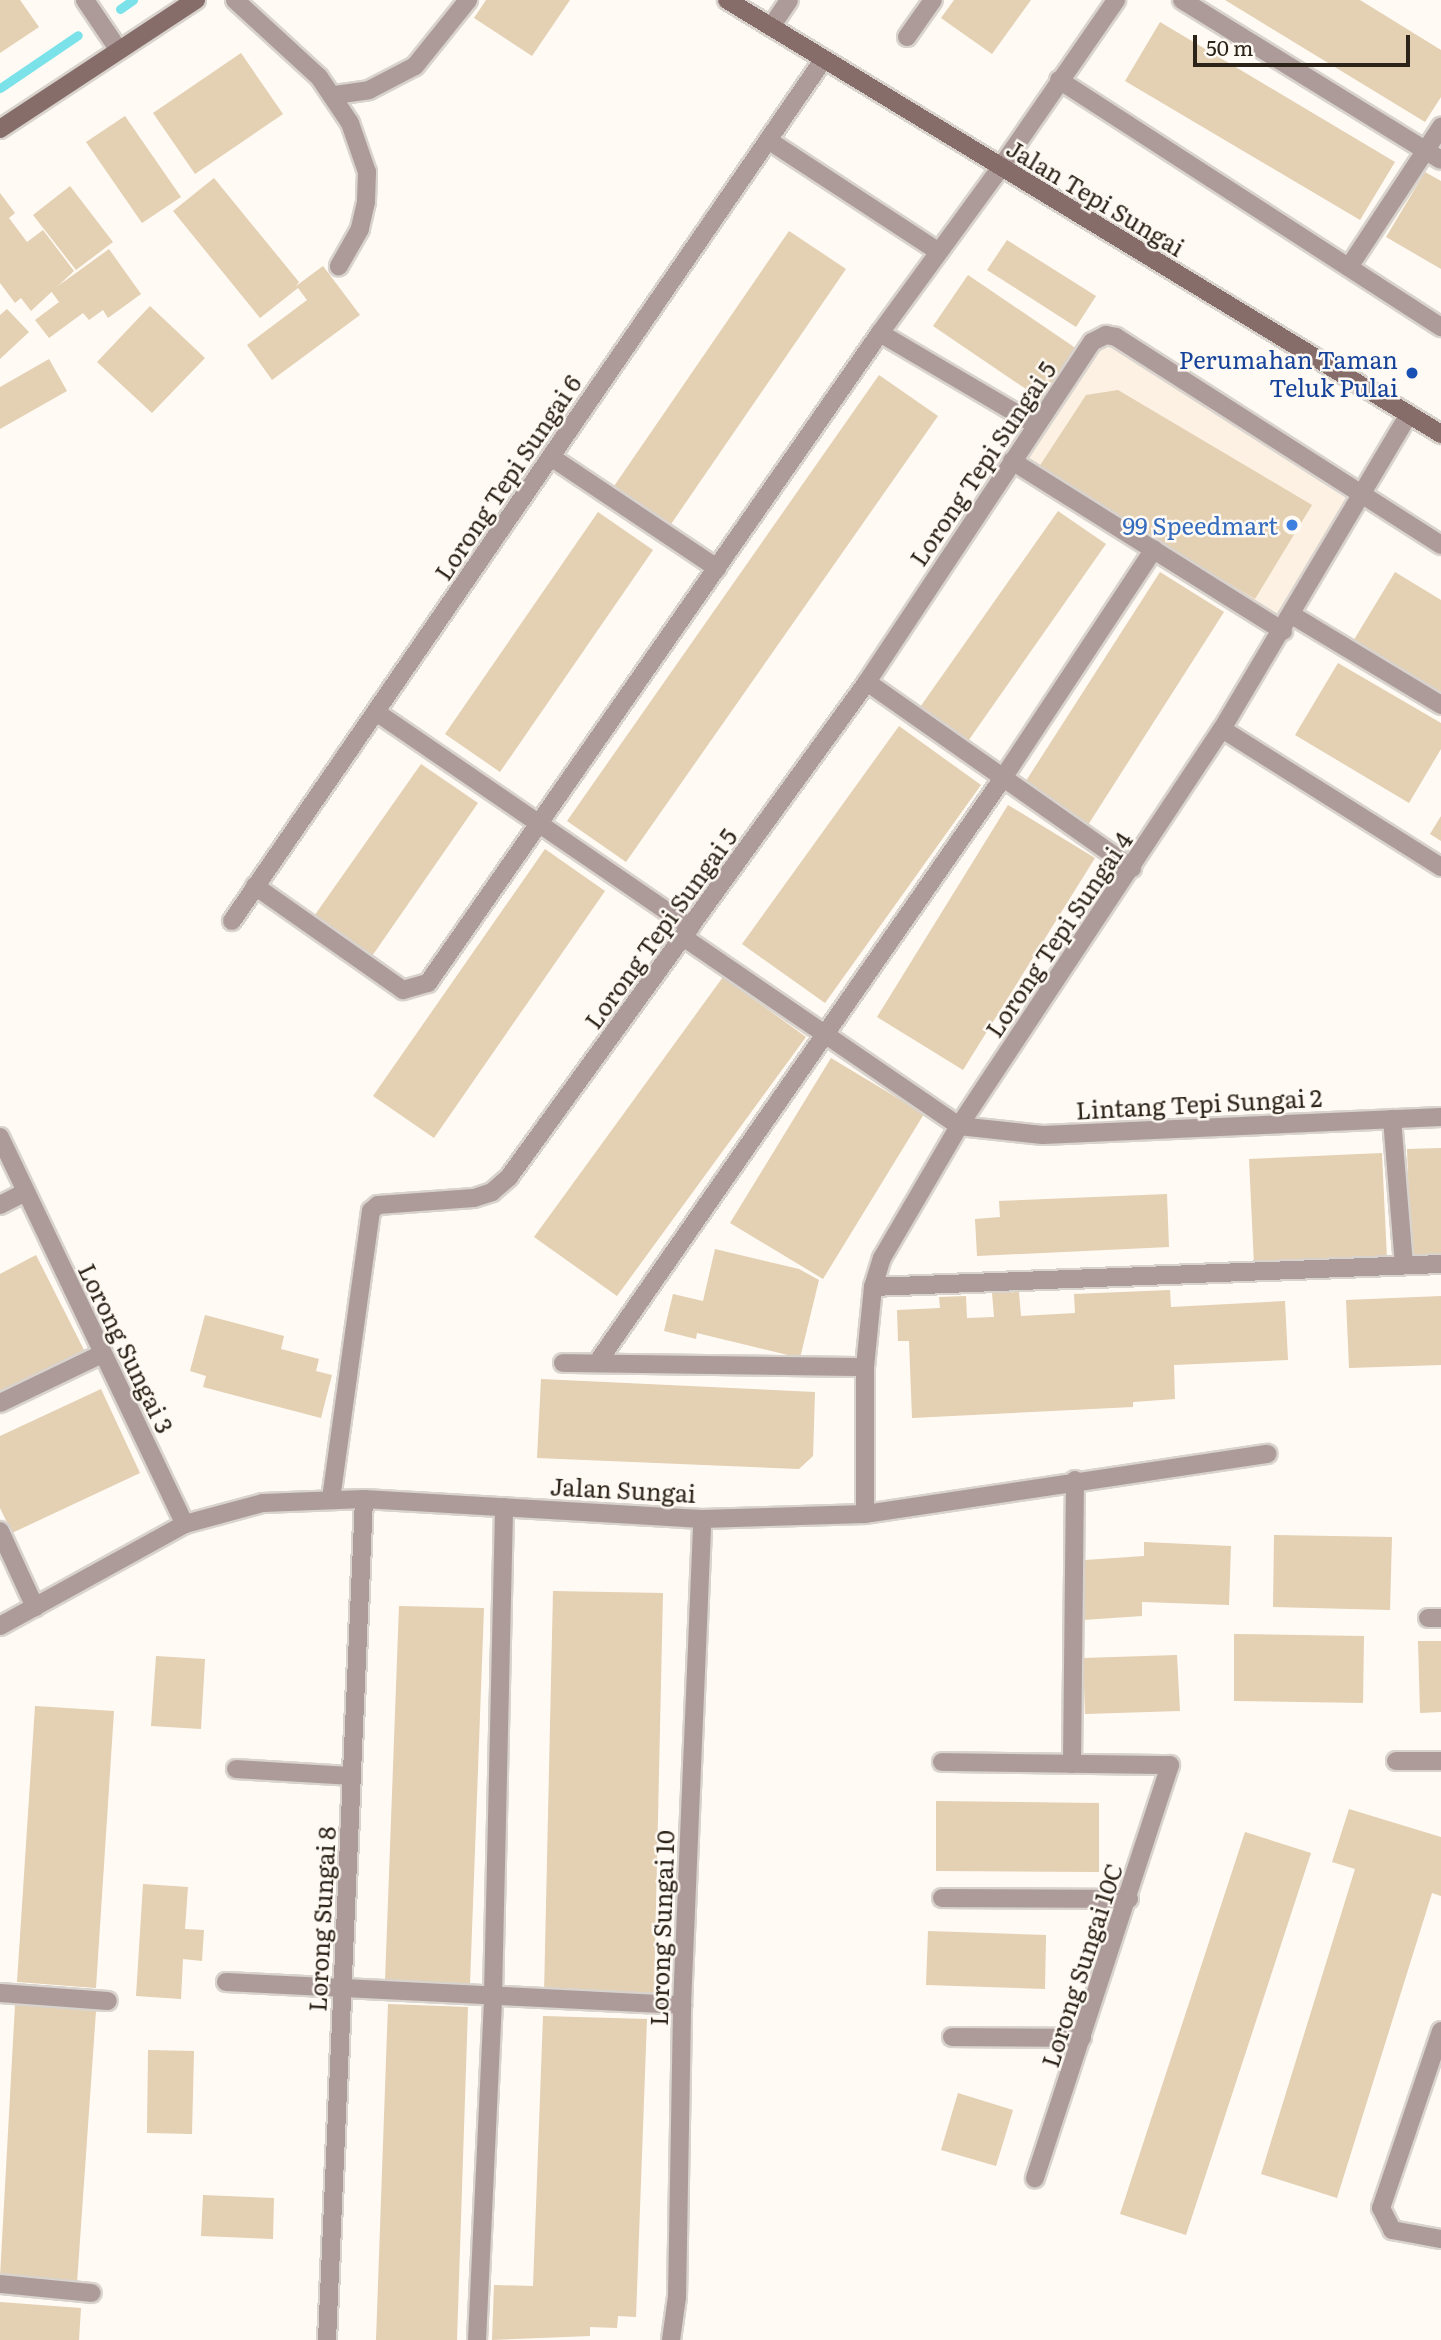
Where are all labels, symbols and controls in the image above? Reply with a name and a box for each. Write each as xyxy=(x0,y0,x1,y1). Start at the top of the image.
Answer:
scale bar xyxy=(1196,21,1413,65)
text: 50 m xyxy=(1206,31,1253,62)
street label: Jalan Tepi Sungai xyxy=(1002,133,1190,261)
place label: Perumahan Taman Teluk Pulai xyxy=(1179,345,1398,401)
street label: Lorong Tepi Sungai 5 xyxy=(903,355,1061,571)
marker: Perumahan Taman Teluk Pulai xyxy=(1404,365,1420,381)
street label: Lorong Tepi Sungai 6 xyxy=(428,369,586,585)
place label: 99 Speedmart xyxy=(1122,511,1278,539)
marker: 99 Speedmart xyxy=(1284,517,1300,533)
street label: Lorong Tepi Sungai 5 xyxy=(578,822,742,1034)
street label: Lorong Tepi Sungai 4 xyxy=(979,826,1137,1042)
street label: Lintang Tepi Sungai 2 xyxy=(1075,1082,1323,1124)
street label: Lorong Sungai 3 xyxy=(73,1258,181,1438)
street label: Jalan Sungai xyxy=(549,1471,697,1507)
street label: Lorong Sungai 8 xyxy=(302,1826,340,2012)
street label: Lorong Sungai 10 xyxy=(643,1830,679,2026)
street label: Lorong Sungai 10C xyxy=(1034,1859,1128,2071)

